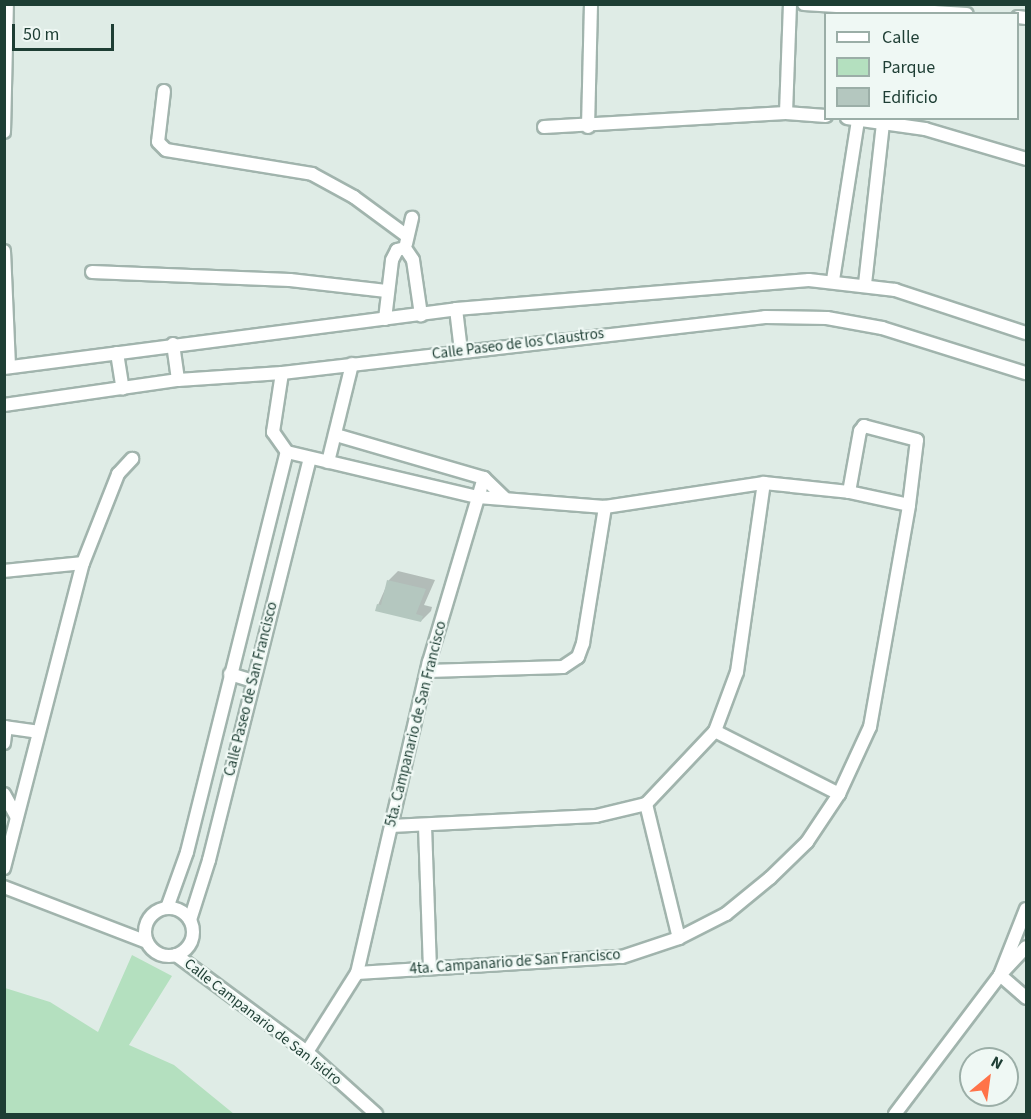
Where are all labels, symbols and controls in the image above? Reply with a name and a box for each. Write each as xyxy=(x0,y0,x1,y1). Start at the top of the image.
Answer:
scale bar xyxy=(15,12,117,50)
legend xyxy=(824,12,1019,120)
text: 50 m xyxy=(23,22,59,47)
text: Calle xyxy=(882,25,919,50)
text: Parque xyxy=(882,55,935,80)
text: Edificio xyxy=(882,85,938,110)
street label: Calle Paseo de los Claustros xyxy=(431,325,605,363)
street label: Calle Paseo de San Francisco xyxy=(221,600,281,778)
street label: 5ta. Campanario de San Francisco xyxy=(382,619,450,829)
street label: 4ta. Campanario de San Francisco xyxy=(409,946,621,978)
street label: Calle Campanario de San Isidro xyxy=(181,955,345,1089)
north arrow xyxy=(959,1047,1019,1107)
text: N xyxy=(987,1051,1007,1075)

